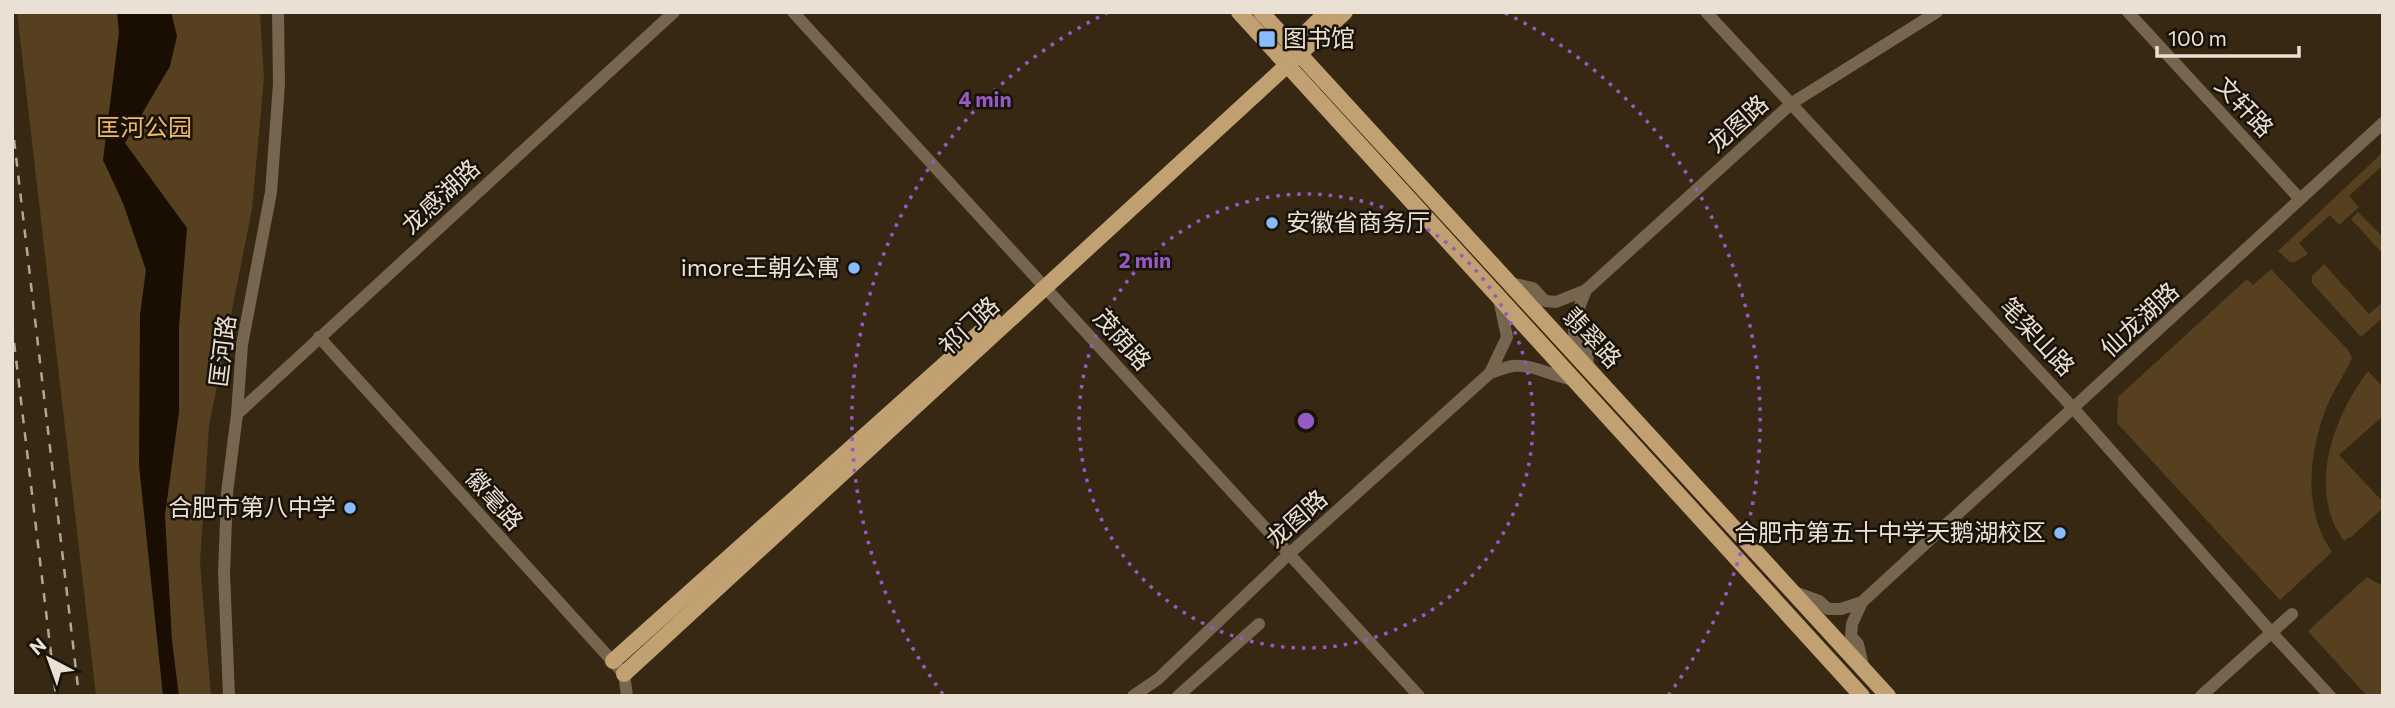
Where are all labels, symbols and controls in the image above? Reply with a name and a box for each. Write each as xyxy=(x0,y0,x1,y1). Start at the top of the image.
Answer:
scale bar xyxy=(2157,14,2299,58)
place label: 图书馆 xyxy=(1283,23,1355,52)
text: 100 m xyxy=(2168,25,2227,50)
marker: 图书馆 xyxy=(1257,29,1277,49)
street label: 文轩路 xyxy=(2210,70,2280,142)
text: 4 min xyxy=(958,86,1012,111)
street label: 龙图路 xyxy=(1701,88,1773,158)
park label: 匡河公园 xyxy=(96,112,192,141)
street label: 龙感湖路 xyxy=(395,153,485,239)
place label: 安徽省商务厅 xyxy=(1286,207,1430,236)
marker: 安徽省商务厅 xyxy=(1264,215,1280,231)
text: 2 min xyxy=(1119,247,1171,272)
place label: imore王朝公寓 xyxy=(681,252,840,281)
marker: imore王朝公寓 xyxy=(846,260,862,276)
street label: 仙龙湖路 xyxy=(2094,276,2184,362)
street label: 祁门路 xyxy=(932,290,1004,360)
street label: 笔架山路 xyxy=(1995,291,2081,381)
street label: 翡翠路 xyxy=(1558,301,1628,373)
street label: 茂荫路 xyxy=(1088,303,1158,375)
street label: 匡河路 xyxy=(203,313,240,388)
centre of rings xyxy=(1294,409,1318,433)
street label: 徽毫路 xyxy=(460,463,530,535)
street label: 龙图路 xyxy=(1260,483,1332,553)
place label: 合肥市第八中学 xyxy=(168,492,336,521)
marker: 合肥市第八中学 xyxy=(342,500,358,516)
place label: 合肥市第五十中学天鹅湖校区 xyxy=(1734,517,2046,546)
marker: 合肥市第五十中学天鹅湖校区 xyxy=(2052,525,2068,541)
north arrow xyxy=(14,624,84,694)
text: N xyxy=(25,632,50,659)

